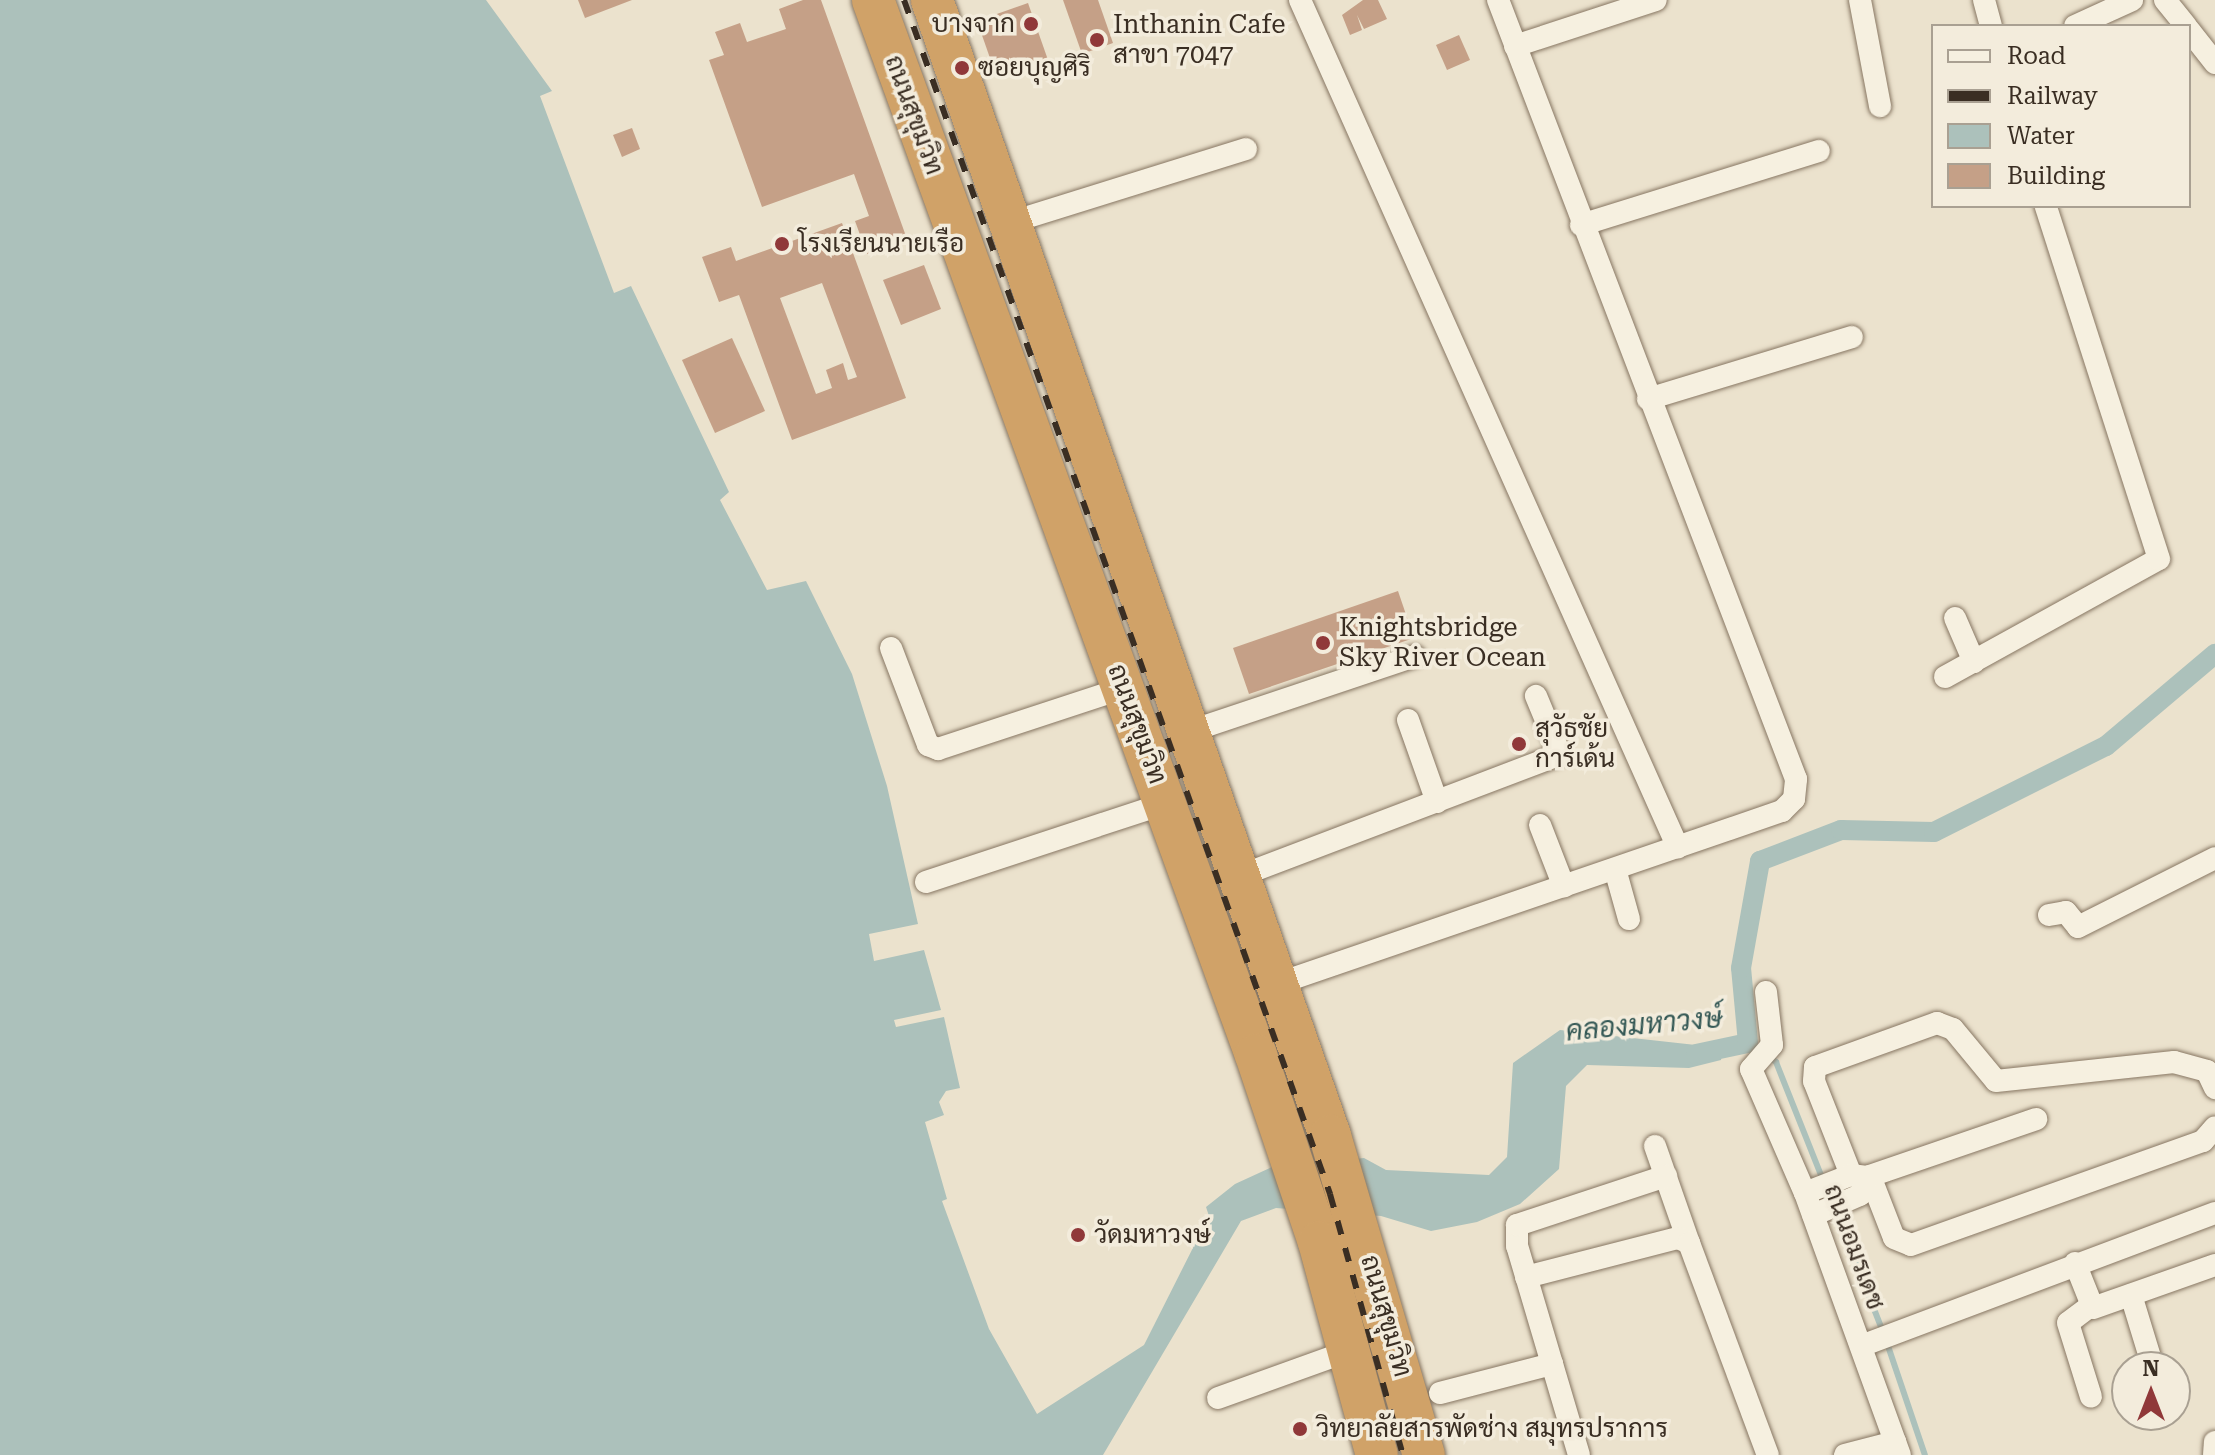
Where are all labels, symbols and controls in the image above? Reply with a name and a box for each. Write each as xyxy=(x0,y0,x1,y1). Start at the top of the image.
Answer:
place label: บางจาก xyxy=(932,8,1015,40)
place label: Inthanin Cafe สาขา 7047 xyxy=(1113,9,1286,70)
marker: บางจาก xyxy=(1022,15,1040,33)
legend xyxy=(1931,24,2191,208)
marker: Inthanin Cafe สาขา 7047 xyxy=(1088,31,1106,49)
text: Road xyxy=(2007,42,2066,70)
street label: ถนนสุขุมวิท xyxy=(878,51,950,179)
place label: ซอยบุญศิริ xyxy=(978,52,1091,84)
marker: ซอยบุญศิริ xyxy=(953,59,971,77)
text: Railway xyxy=(2007,82,2098,110)
text: Water xyxy=(2007,122,2075,150)
text: Building xyxy=(2007,162,2105,190)
place label: โรงเรียนนายเรือ xyxy=(798,228,964,260)
marker: โรงเรียนนายเรือ xyxy=(773,235,791,253)
place label: Knightsbridge Sky River Ocean xyxy=(1339,612,1546,674)
marker: Knightsbridge Sky River Ocean xyxy=(1314,634,1332,652)
street label: ถนนสุขุมวิท xyxy=(1101,660,1173,788)
place label: สุวัธชัย การ์เด้น xyxy=(1535,713,1615,774)
marker: สุวัธชัย การ์เด้น xyxy=(1510,735,1528,753)
water label: คลองมหาวงษ์ xyxy=(1564,1001,1724,1049)
street label: ถนนอมรเดช xyxy=(1817,1180,1891,1314)
place label: วัดมหาวงษ์ xyxy=(1094,1219,1211,1251)
marker: วัดมหาวงษ์ xyxy=(1069,1226,1087,1244)
street label: ถนนสุขุมวิท xyxy=(1354,1252,1418,1380)
north arrow xyxy=(2111,1351,2191,1431)
text: N xyxy=(2143,1356,2159,1381)
place label: วิทยาลัยสารพัดช่าง สมุทรปราการ xyxy=(1316,1413,1668,1445)
marker: วิทยาลัยสารพัดช่าง สมุทรปราการ xyxy=(1291,1420,1309,1438)

